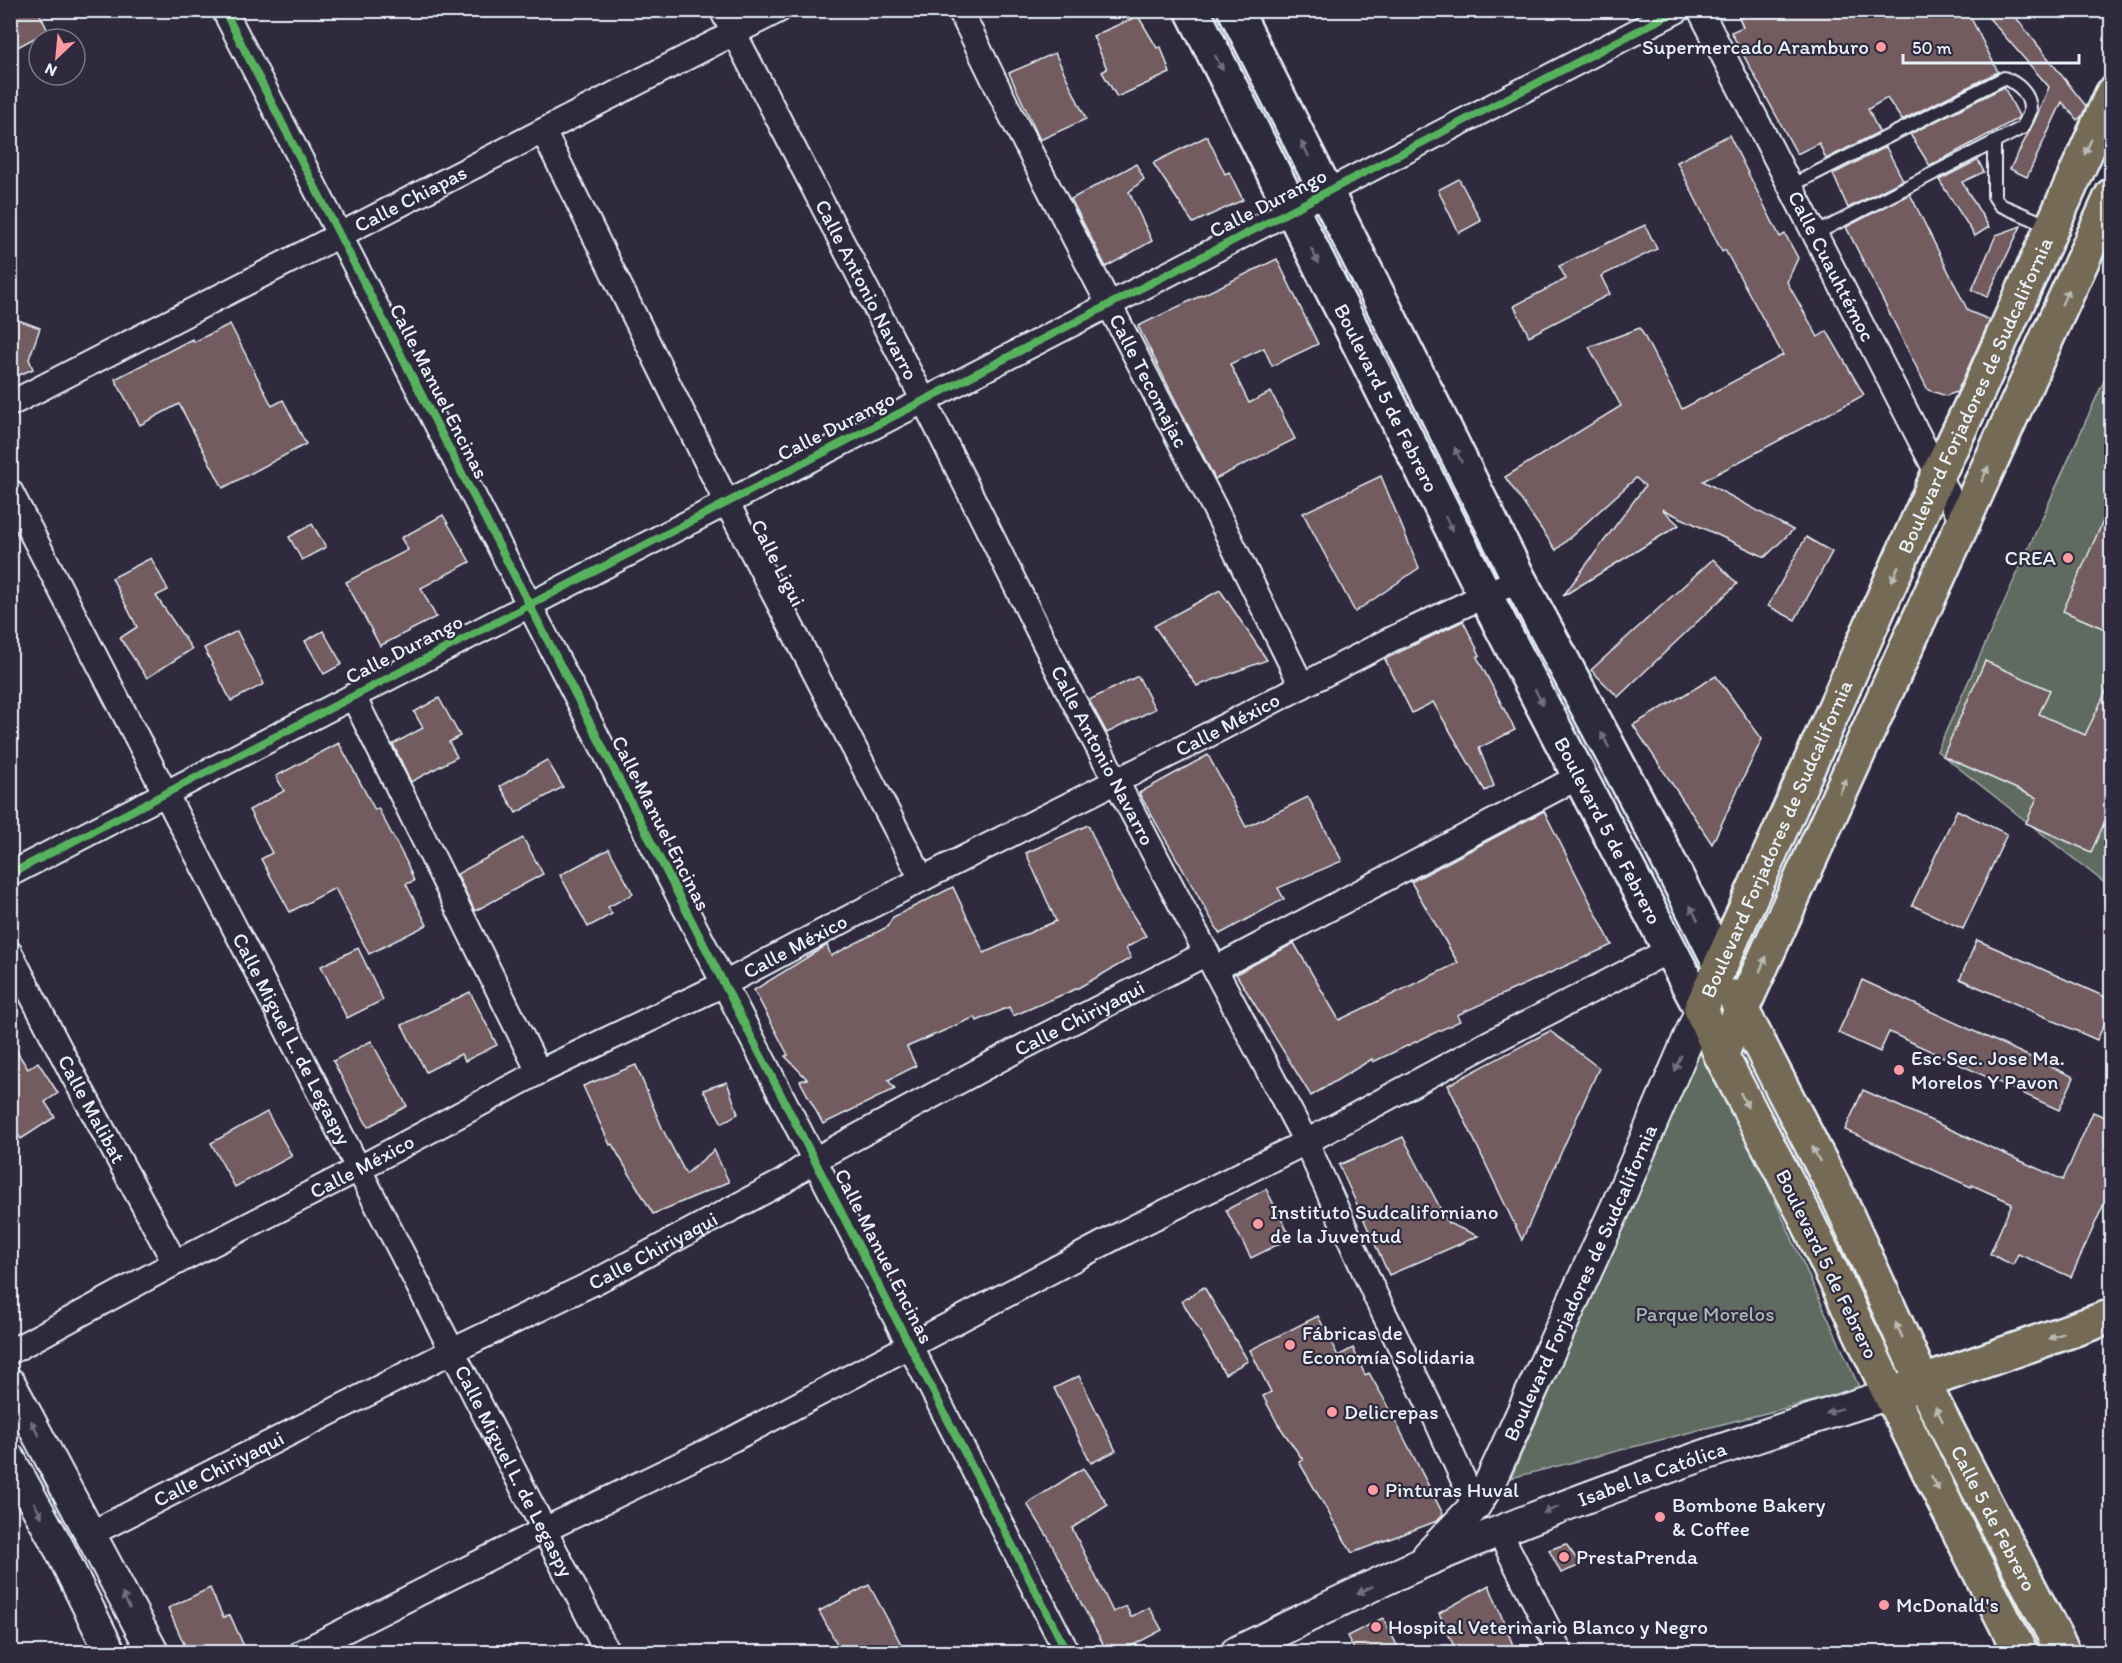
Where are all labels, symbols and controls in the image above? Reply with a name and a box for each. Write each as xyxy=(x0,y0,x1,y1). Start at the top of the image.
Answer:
north arrow xyxy=(27,27,87,87)
scale bar xyxy=(1903,27,2078,65)
place label: Supermercado Aramburo xyxy=(1642,34,1869,59)
text: 50 m xyxy=(1912,37,1952,59)
marker: Supermercado Aramburo xyxy=(1874,40,1888,54)
one-way arrow xyxy=(1214,54,1223,71)
text: N xyxy=(42,59,60,81)
one-way arrow xyxy=(2083,139,2092,156)
one-way arrow xyxy=(1300,140,1310,158)
street label: Calle Chiapas xyxy=(350,159,471,238)
street label: Calle Durango xyxy=(1205,162,1331,243)
street label: Calle Cuauhtémoc xyxy=(1783,186,1881,346)
street label: Calle Antonio Navarro xyxy=(810,195,924,384)
street label: Boulevard Forjadores de Sudcalifornia xyxy=(1892,233,2058,557)
one-way arrow xyxy=(1311,247,1320,264)
one-way arrow xyxy=(2060,287,2070,305)
street label: Calle Manuel Encinas xyxy=(384,299,494,483)
street label: Boulevard 5 de Febrero xyxy=(1329,299,1445,496)
street label: Calle Tecomajac xyxy=(1104,309,1194,452)
street label: Calle Durango xyxy=(773,385,899,466)
one-way arrow xyxy=(1453,446,1462,463)
one-way arrow xyxy=(1980,466,1989,483)
street label: Calle Ligui xyxy=(746,515,811,611)
one-way arrow xyxy=(1445,516,1454,533)
place label: CREA xyxy=(2004,545,2057,570)
marker: CREA xyxy=(2061,551,2075,565)
one-way arrow xyxy=(1890,565,1899,582)
street label: Calle Durango xyxy=(341,608,467,689)
street label: Calle Antonio Navarro xyxy=(1046,661,1161,849)
street label: Boulevard Forjadores de Sudcalifornia xyxy=(1695,676,1857,1001)
street label: Calle México xyxy=(1171,687,1284,761)
one-way arrow xyxy=(1534,689,1544,706)
street label: Calle Manuel Encinas xyxy=(606,731,716,915)
one-way arrow xyxy=(1600,731,1610,748)
street label: Boulevard 5 de Febrero xyxy=(1549,732,1668,928)
one-way arrow xyxy=(1839,777,1849,795)
one-way arrow xyxy=(1689,905,1699,922)
street label: Calle México xyxy=(739,908,851,984)
street label: Calle Miguel L. de Legaspy xyxy=(227,928,357,1149)
one-way arrow xyxy=(1758,955,1767,972)
street label: Calle Chiriyaqui xyxy=(1010,974,1148,1061)
place label: Esc Sec. Jose Ma. Morelos Y Pavon xyxy=(1911,1045,2065,1094)
street label: Calle Malibat xyxy=(53,1050,131,1167)
one-way arrow xyxy=(1673,1054,1683,1072)
marker: Esc Sec. Jose Ma. Morelos Y Pavon xyxy=(1892,1063,1906,1077)
one-way arrow xyxy=(1740,1091,1749,1108)
street label: Boulevard Forjadores de Sudcalifornia xyxy=(1497,1120,1662,1445)
street label: Calle México xyxy=(305,1128,418,1204)
one-way arrow xyxy=(1811,1145,1820,1162)
street label: Calle Manuel Encinas xyxy=(829,1164,939,1348)
street label: Boulevard 5 de Febrero xyxy=(1771,1165,1884,1363)
place label: Instituto Sudcaliforniano de la Juventud xyxy=(1270,1199,1498,1248)
street label: Calle Chiriyaqui xyxy=(584,1206,722,1295)
marker: Instituto Sudcaliforniano de la Juventud xyxy=(1251,1217,1265,1231)
park label: Parque Morelos xyxy=(1635,1301,1775,1326)
place label: Fábricas de Economía Solidaria xyxy=(1302,1320,1475,1369)
one-way arrow xyxy=(1894,1321,1903,1338)
one-way arrow xyxy=(2047,1331,2065,1341)
marker: Fábricas de Economía Solidaria xyxy=(1283,1338,1297,1352)
street label: Calle Miguel L. de Legaspy xyxy=(450,1361,579,1581)
place label: Delicrepas xyxy=(1344,1399,1439,1424)
marker: Delicrepas xyxy=(1325,1405,1339,1419)
one-way arrow xyxy=(1934,1406,1944,1423)
one-way arrow xyxy=(1825,1407,1843,1417)
one-way arrow xyxy=(30,1420,40,1437)
street label: Calle Chiriyaqui xyxy=(149,1425,288,1512)
street label: Isabel la Católica xyxy=(1574,1435,1730,1512)
street label: Calle 5 de Febrero xyxy=(1946,1441,2042,1595)
one-way arrow xyxy=(1931,1475,1940,1492)
place label: Pinturas Huval xyxy=(1385,1477,1519,1502)
marker: Pinturas Huval xyxy=(1366,1483,1380,1497)
place label: Bombone Bakery & Coffee xyxy=(1672,1492,1826,1541)
one-way arrow xyxy=(33,1502,43,1519)
one-way arrow xyxy=(1542,1506,1560,1515)
marker: Bombone Bakery & Coffee xyxy=(1653,1510,1667,1524)
place label: PrestaPrenda xyxy=(1576,1544,1698,1569)
marker: PrestaPrenda xyxy=(1557,1550,1571,1564)
one-way arrow xyxy=(1356,1586,1373,1595)
one-way arrow xyxy=(122,1592,131,1609)
place label: McDonald's xyxy=(1896,1592,1999,1617)
marker: McDonald's xyxy=(1877,1598,1891,1612)
place label: Hospital Veterinario Blanco y Negro xyxy=(1388,1614,1708,1639)
marker: Hospital Veterinario Blanco y Negro xyxy=(1369,1620,1383,1634)

